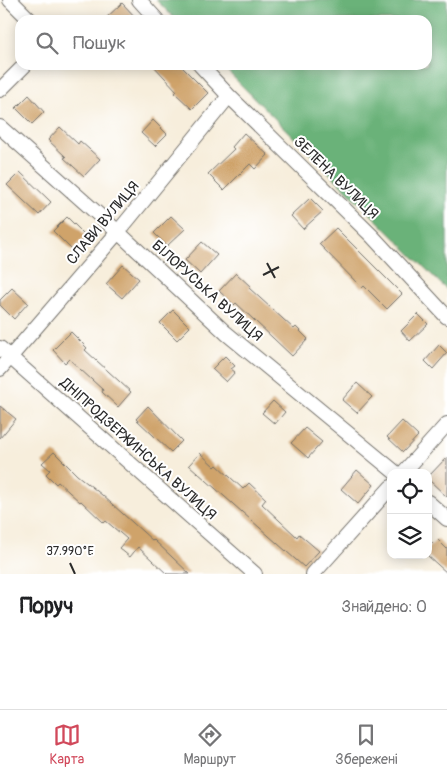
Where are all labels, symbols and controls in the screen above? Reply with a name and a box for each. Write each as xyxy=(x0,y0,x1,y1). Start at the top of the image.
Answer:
search box xyxy=(15,15,432,70)
icon: search xyxy=(33,29,61,57)
text: Пошук xyxy=(73,31,126,55)
street label: ЗЕЛЕНА ВУЛИЦЯ xyxy=(290,133,382,223)
street label: СЛАВИ ВУЛИЦЯ xyxy=(62,177,144,269)
street label: БІЛОРУСЬКА ВУЛИЦЯ xyxy=(148,236,266,346)
street label: ДНІПРОДЗЕРЖИНСЬКА ВУЛИЦЯ xyxy=(55,373,220,524)
map controls xyxy=(387,469,432,559)
button: locate xyxy=(387,469,432,514)
button: layers xyxy=(387,514,432,559)
text: 37.990°E xyxy=(46,544,94,559)
text: Поруч xyxy=(20,593,73,620)
text: Знайдено: 0 xyxy=(342,597,427,617)
tab: Карта xyxy=(50,721,84,768)
tab: Маршрут xyxy=(183,721,236,768)
tab: Збережені xyxy=(335,721,397,768)

